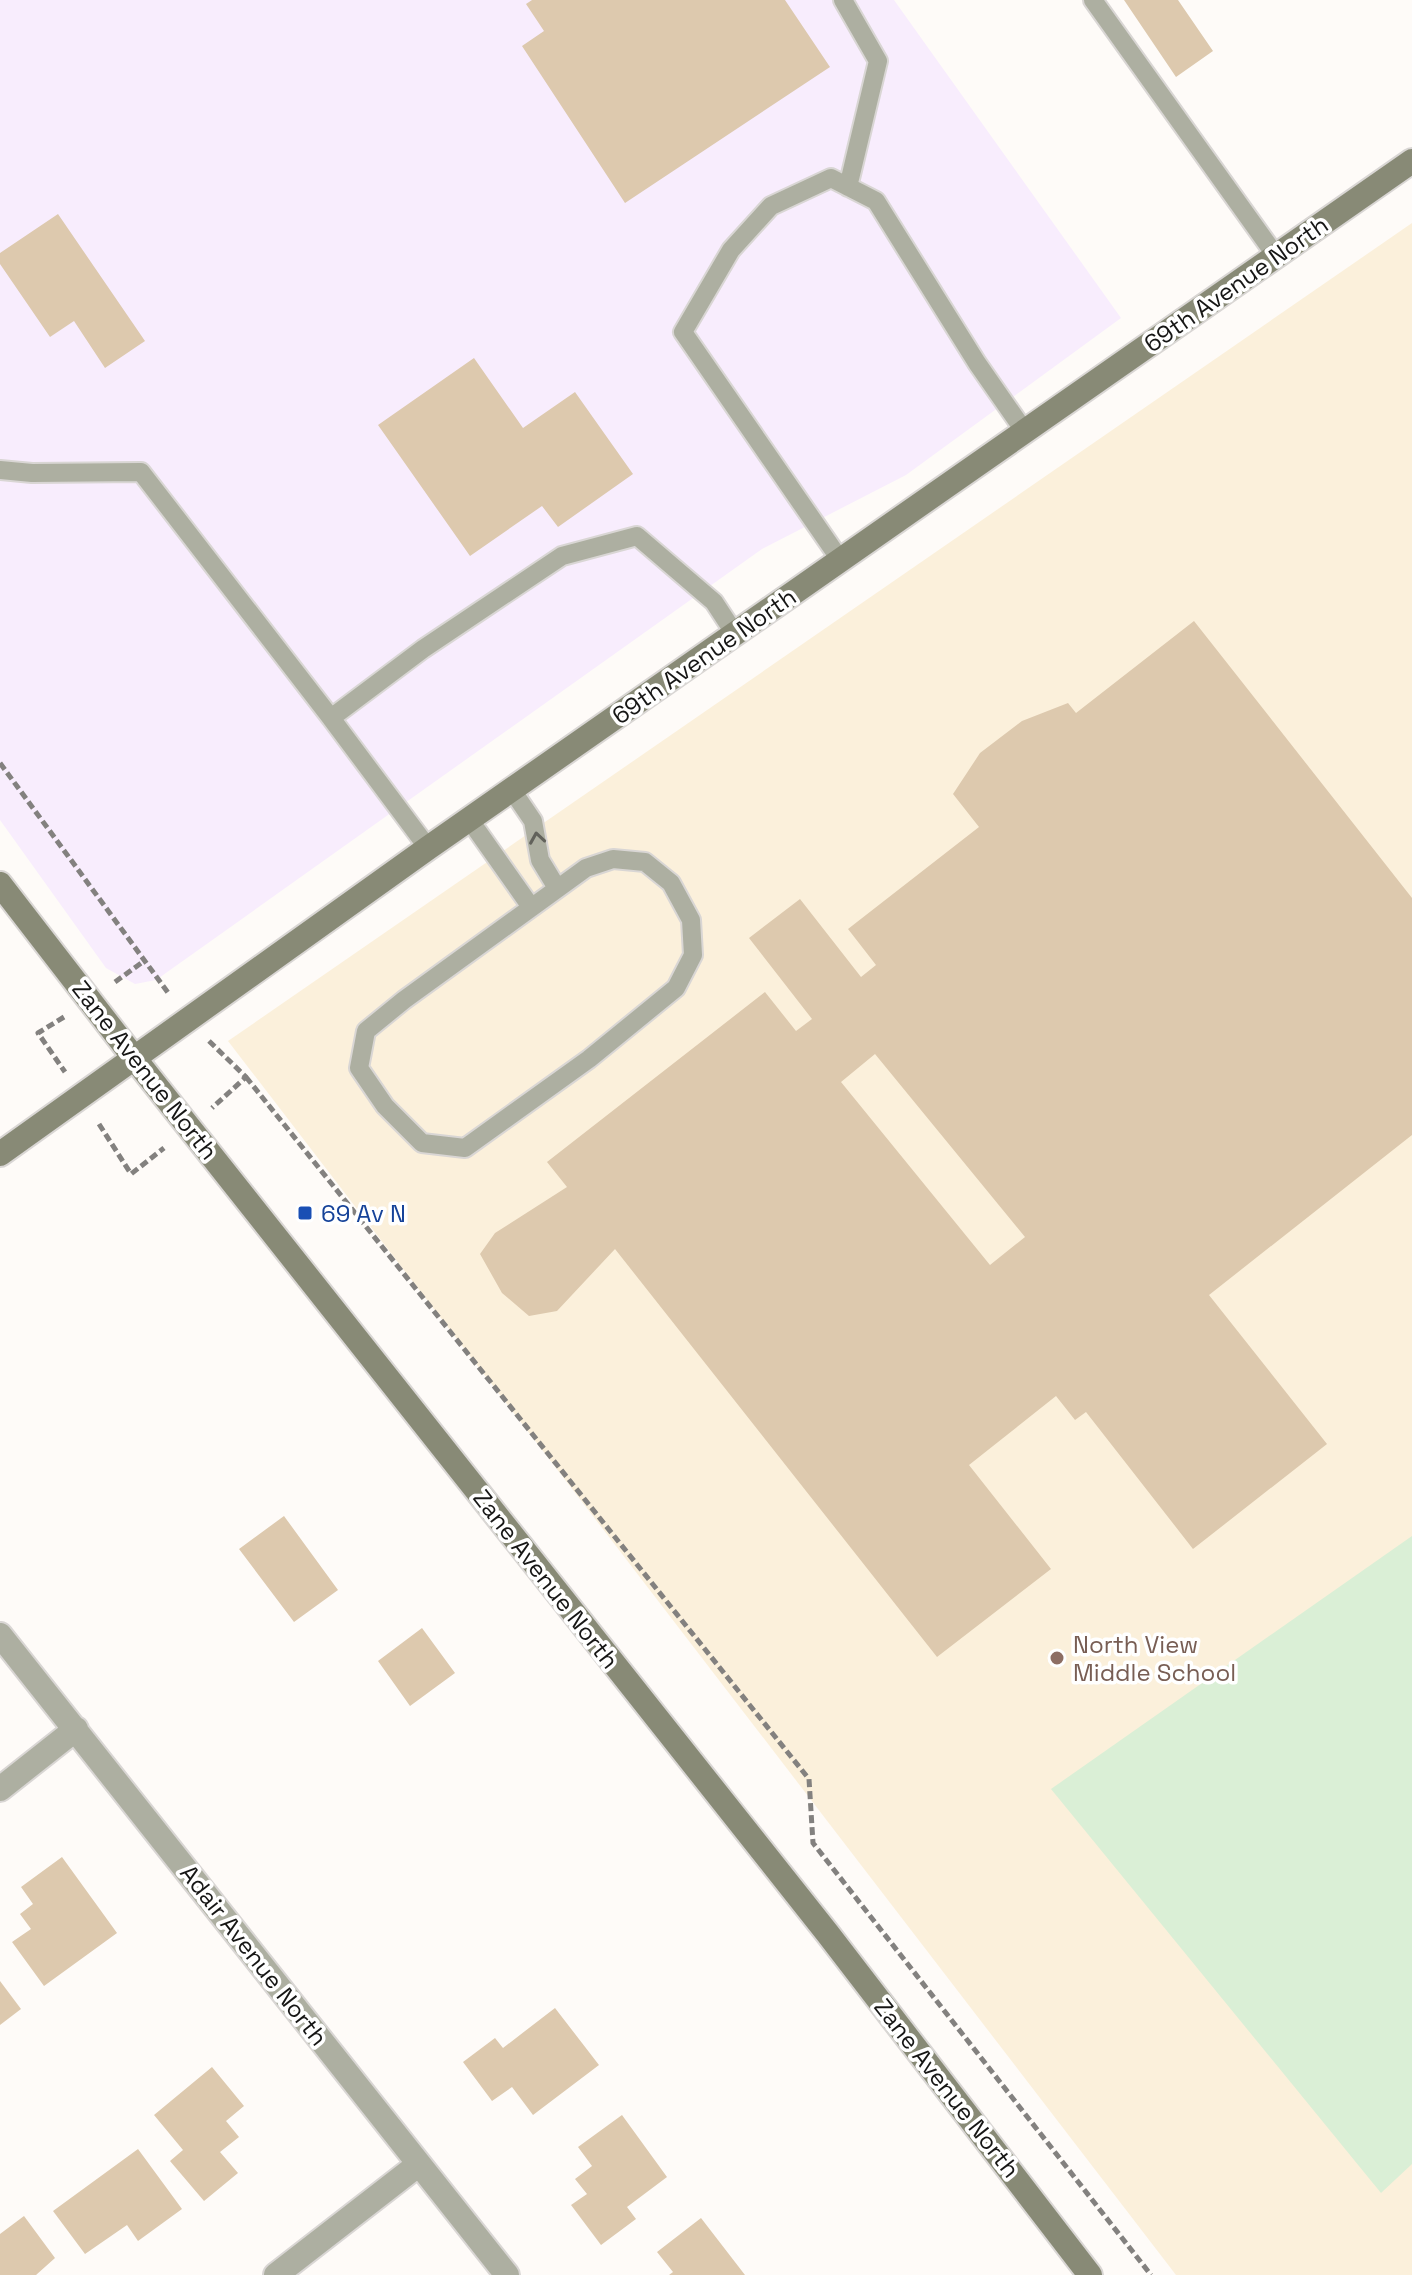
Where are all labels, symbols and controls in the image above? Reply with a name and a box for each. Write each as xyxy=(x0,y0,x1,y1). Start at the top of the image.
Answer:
street label: 69th Avenue North xyxy=(1138,209,1334,359)
street label: 69th Avenue North xyxy=(606,581,802,731)
one-way arrow xyxy=(529,831,546,845)
street label: Zane Avenue North xyxy=(65,974,225,1166)
place label: 69 Av N xyxy=(321,1198,406,1229)
marker: 69 Av N xyxy=(296,1204,314,1222)
street label: Zane Avenue North xyxy=(466,1483,626,1675)
place label: North View Middle School xyxy=(1073,1629,1236,1688)
marker: North View Middle School xyxy=(1048,1649,1066,1667)
street label: Adair Avenue North xyxy=(174,1858,334,2052)
street label: Zane Avenue North xyxy=(867,1992,1027,2184)

